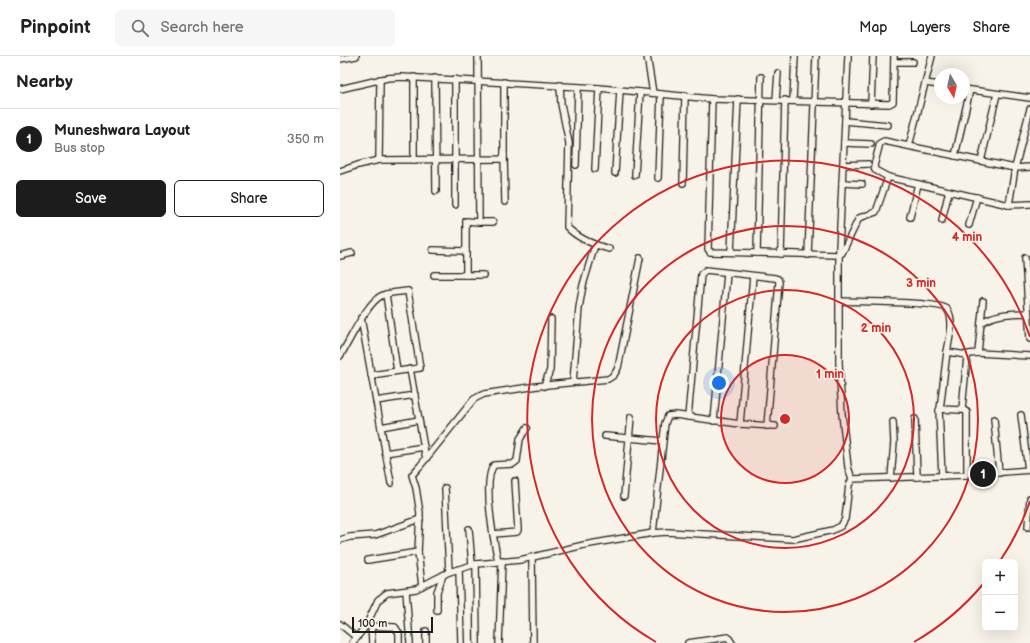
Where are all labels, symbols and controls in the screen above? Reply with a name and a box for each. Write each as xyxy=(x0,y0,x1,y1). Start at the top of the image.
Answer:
search box xyxy=(115,10,395,46)
text: Pinpoint xyxy=(20,16,91,39)
icon: search xyxy=(129,17,151,39)
text: Search here xyxy=(161,18,244,37)
text: Map xyxy=(859,19,887,36)
text: Layers xyxy=(909,19,951,36)
text: Share xyxy=(973,19,1010,36)
north arrow xyxy=(934,68,970,104)
text: Nearby xyxy=(16,72,73,92)
text: Muneshwara Layout xyxy=(54,121,190,140)
text: 1 xyxy=(26,131,32,147)
text: 350 m xyxy=(287,131,324,147)
text: Bus stop xyxy=(54,140,105,156)
button: Save xyxy=(16,180,166,217)
button: Share xyxy=(174,180,324,217)
text: 4 min xyxy=(952,230,982,245)
text: 3 min xyxy=(906,276,936,291)
text: 2 min xyxy=(861,321,891,336)
text: 1 min xyxy=(816,367,844,382)
your location xyxy=(709,373,729,393)
centre of rings xyxy=(778,412,792,426)
pin: 1 xyxy=(970,459,996,489)
map controls xyxy=(982,559,1018,631)
button: + xyxy=(982,559,1018,595)
button: − xyxy=(982,595,1018,631)
scale bar xyxy=(352,615,433,634)
text: 100 m xyxy=(358,617,387,630)

